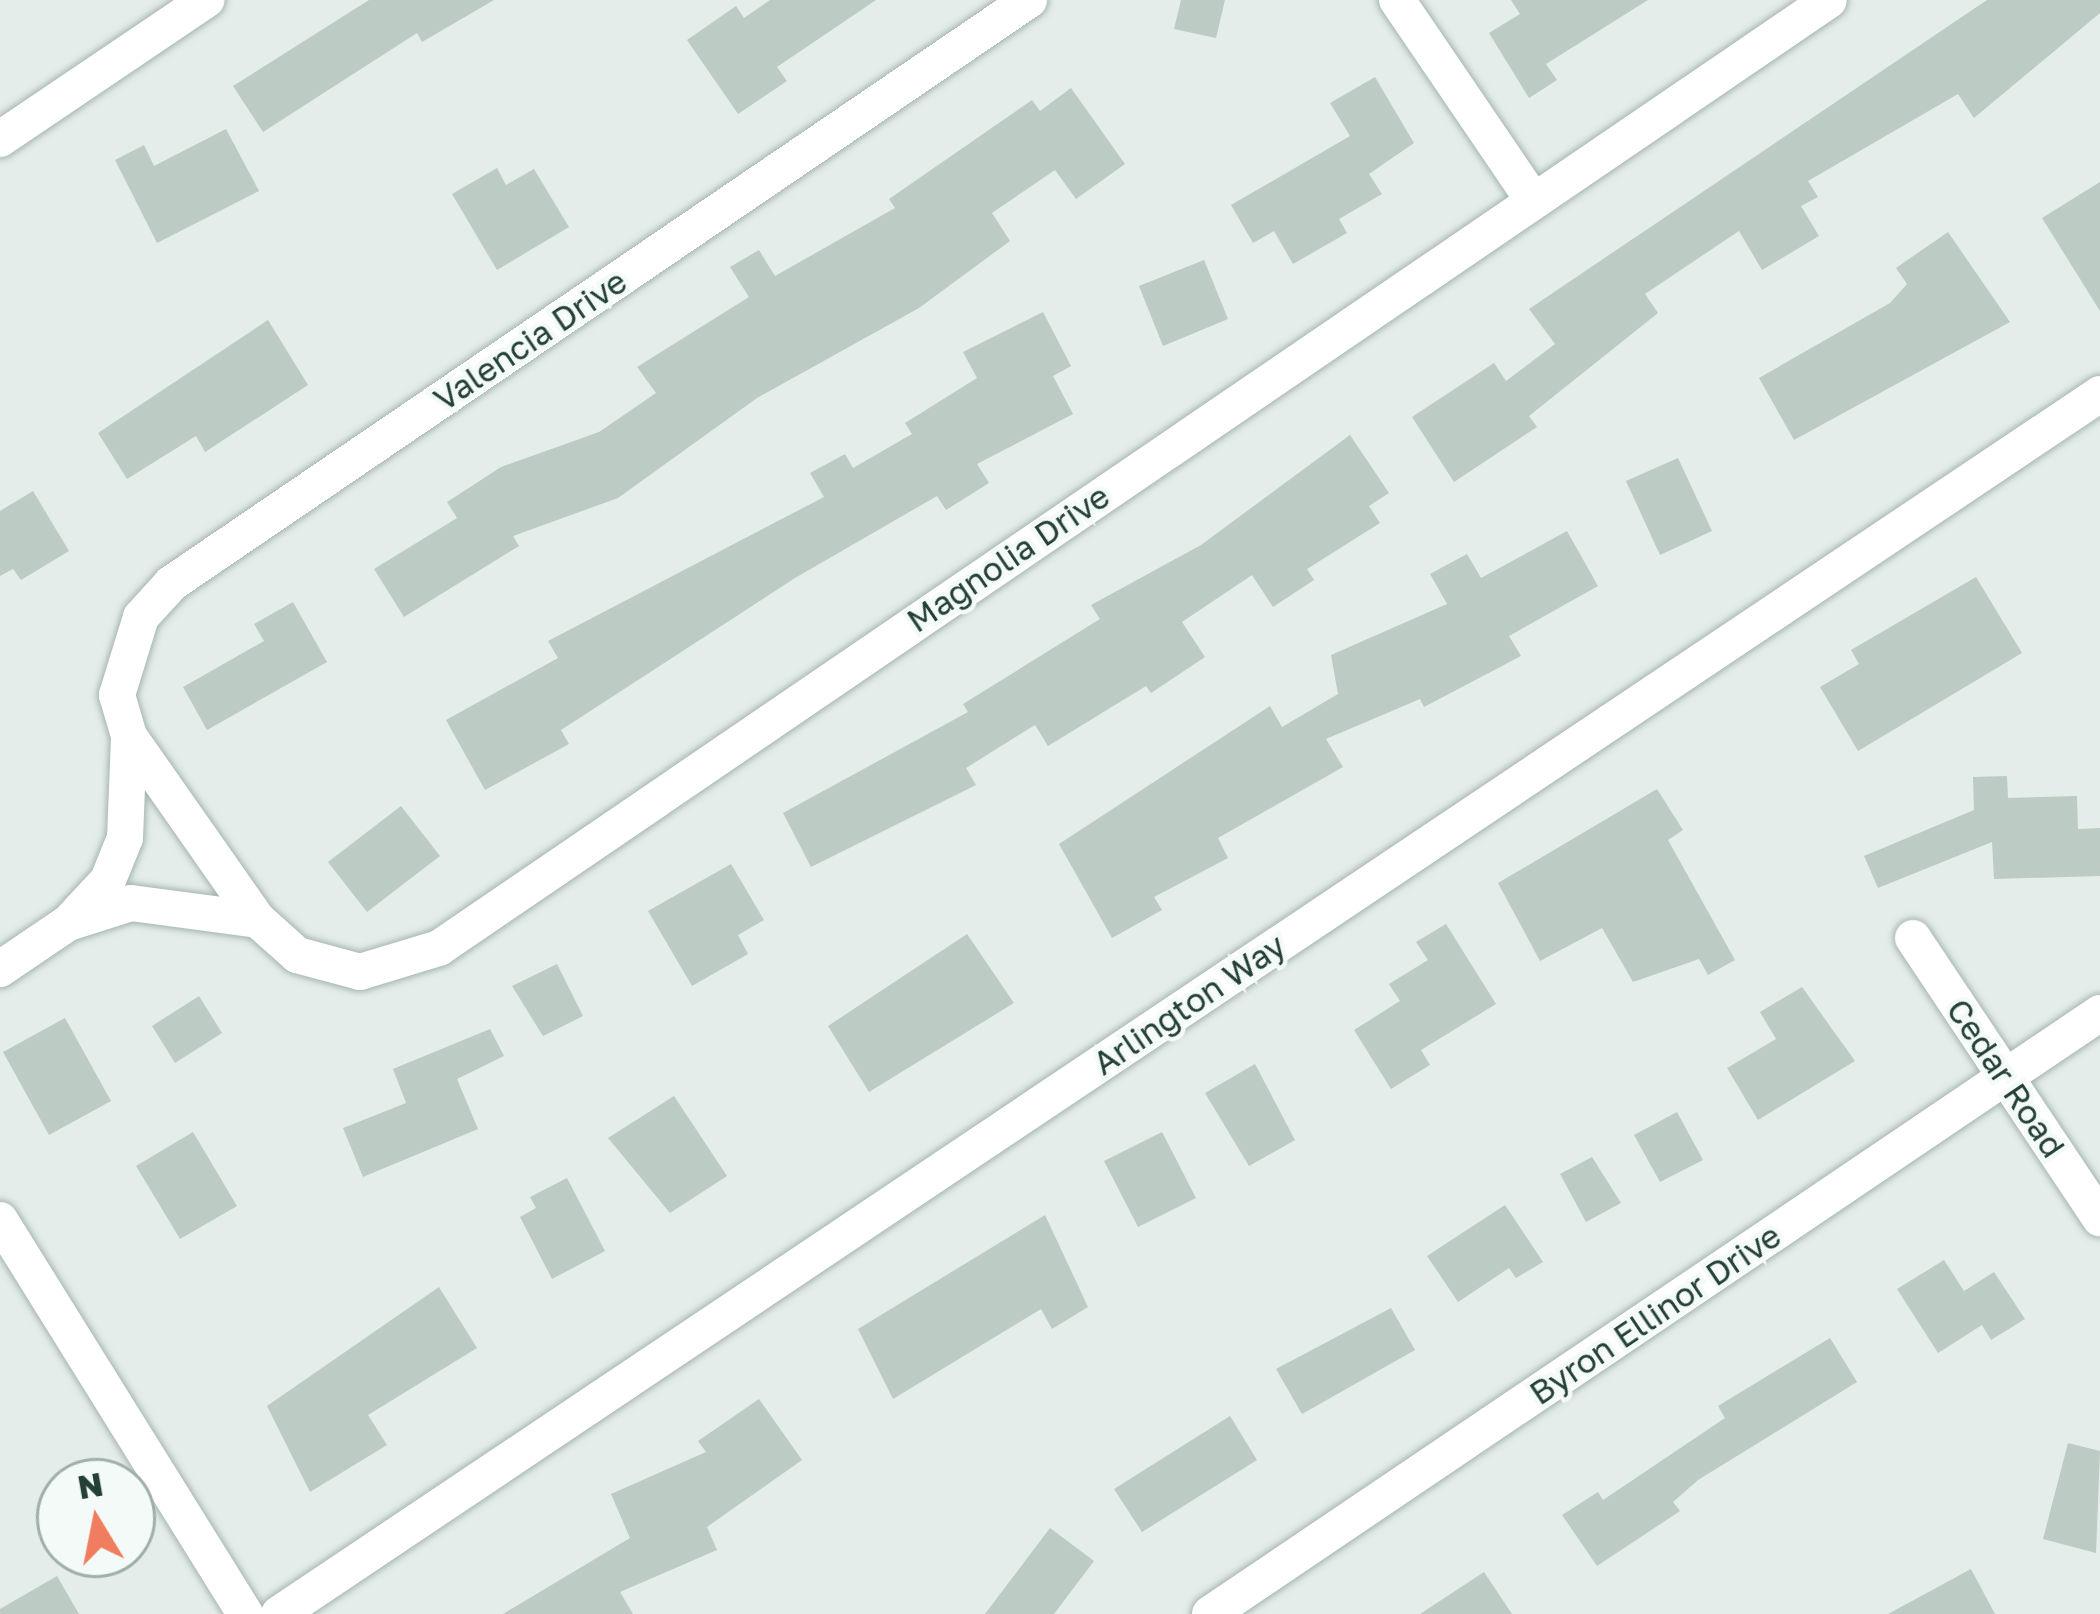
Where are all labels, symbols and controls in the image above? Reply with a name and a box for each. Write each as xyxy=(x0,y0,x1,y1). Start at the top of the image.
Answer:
street label: Valencia Drive xyxy=(426,261,634,419)
street label: Magnolia Drive xyxy=(899,476,1117,640)
street label: Arlington Way xyxy=(1085,925,1293,1083)
street label: Cedar Road xyxy=(1939,991,2073,1165)
street label: Byron Ellinor Drive xyxy=(1522,1215,1788,1413)
north arrow xyxy=(36,1458,156,1578)
text: N xyxy=(74,1464,106,1506)

